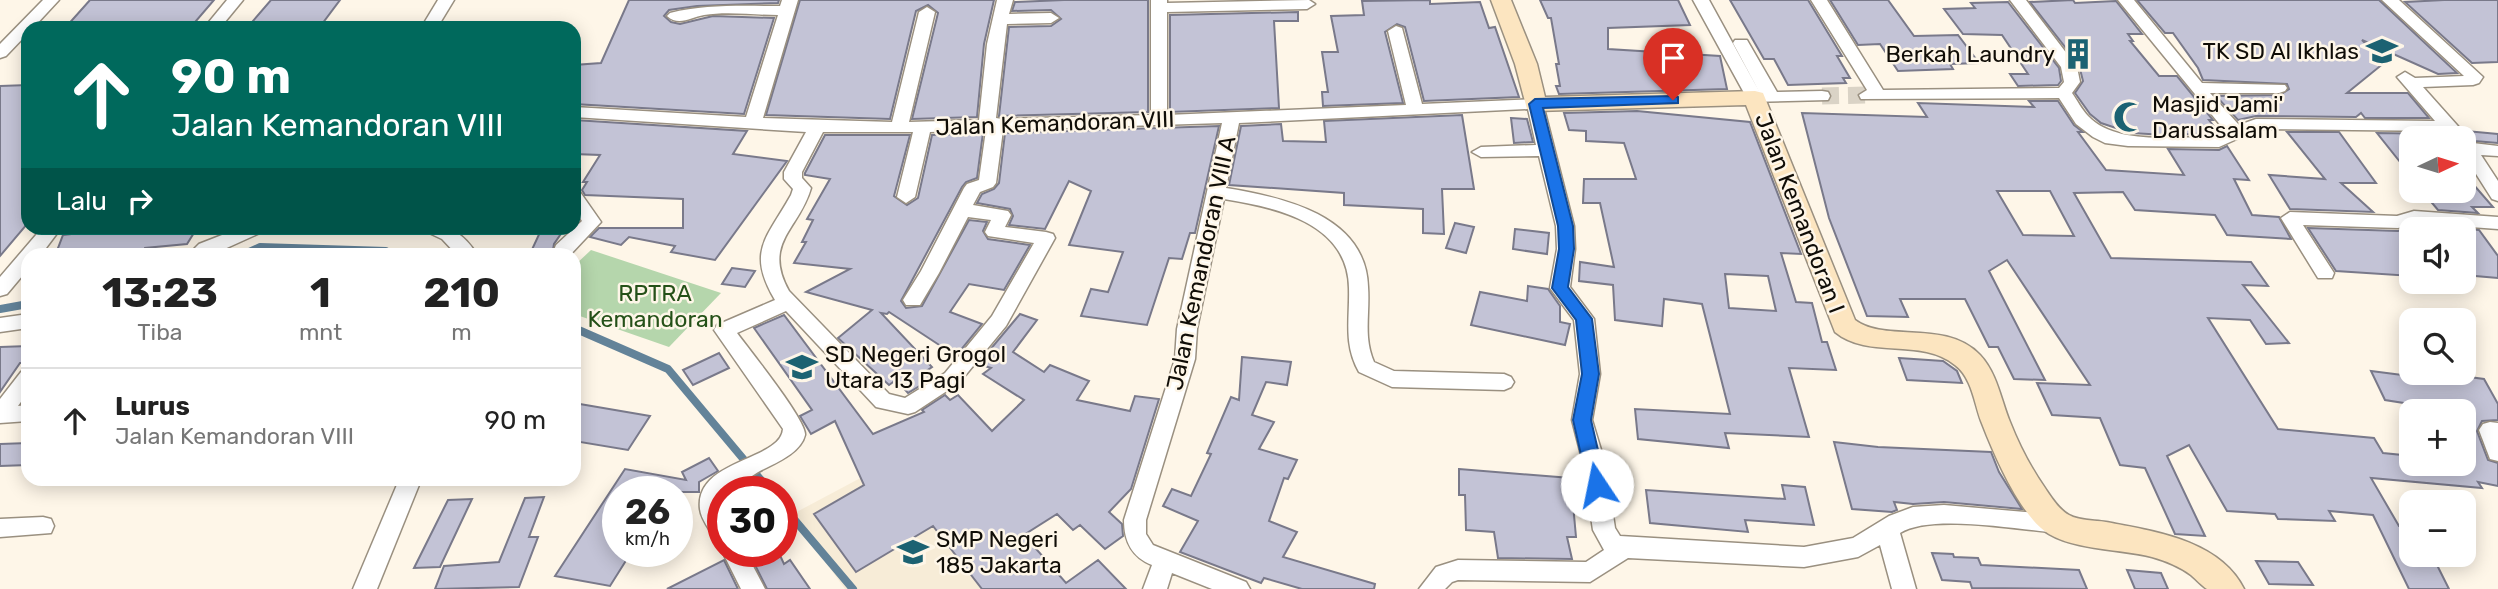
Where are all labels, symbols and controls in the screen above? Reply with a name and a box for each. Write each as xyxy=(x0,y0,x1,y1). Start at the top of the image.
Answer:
pin xyxy=(1643,28,1703,100)
school or university icon: TK SD Al Ikhlas xyxy=(2365,34,2399,68)
building icon: Berkah Laundry xyxy=(2061,37,2095,71)
place label: TK SD Al Ikhlas xyxy=(2202,37,2359,65)
icon: arrive xyxy=(1654,39,1692,77)
place label: Berkah Laundry xyxy=(1885,40,2055,68)
text: 90 m xyxy=(171,47,291,105)
icon: ahead xyxy=(56,49,147,140)
place label: Masjid Jami' Darussalam xyxy=(2152,90,2284,144)
mosque icon: Masjid Jami' Darussalam xyxy=(2112,100,2146,134)
street label: Jalan Kemandoran VIII xyxy=(935,105,1175,141)
text: Jalan Kemandoran VIII xyxy=(171,106,504,144)
street label: Jalan Kemandoran I xyxy=(1749,109,1851,317)
north arrow xyxy=(2399,126,2476,203)
map controls xyxy=(2399,126,2476,567)
street label: Jalan Kemandoran VIII A xyxy=(1160,133,1242,393)
icon: right xyxy=(121,182,159,220)
text: Lalu xyxy=(56,186,107,217)
button: sound xyxy=(2399,217,2476,294)
text: 13:23 xyxy=(102,268,218,318)
text: 1 xyxy=(310,268,331,318)
text: 210 xyxy=(423,268,500,318)
park label: RPTRA Kemandoran xyxy=(587,279,723,333)
button: search xyxy=(2399,308,2476,385)
text: Tiba xyxy=(137,318,183,346)
text: mnt xyxy=(299,318,342,346)
text: m xyxy=(451,318,472,346)
place label: SD Negeri Grogol Utara 13 Pagi xyxy=(825,340,1006,394)
school or university icon: SD Negeri Grogol Utara 13 Pagi xyxy=(785,350,819,384)
text: Lurus xyxy=(115,391,190,422)
button: + xyxy=(2399,399,2476,476)
icon: ahead xyxy=(56,402,94,440)
text: 90 m xyxy=(485,405,546,436)
text: Jalan Kemandoran VIII xyxy=(115,422,354,450)
position arrow xyxy=(1560,448,1634,522)
speed limit sign: 30 xyxy=(707,476,798,567)
button: − xyxy=(2399,490,2476,567)
text: 26 xyxy=(625,491,670,533)
place label: SMP Negeri 185 Jakarta xyxy=(936,525,1062,579)
text: km/h xyxy=(625,528,670,550)
school or university icon: SMP Negeri 185 Jakarta xyxy=(896,535,930,569)

